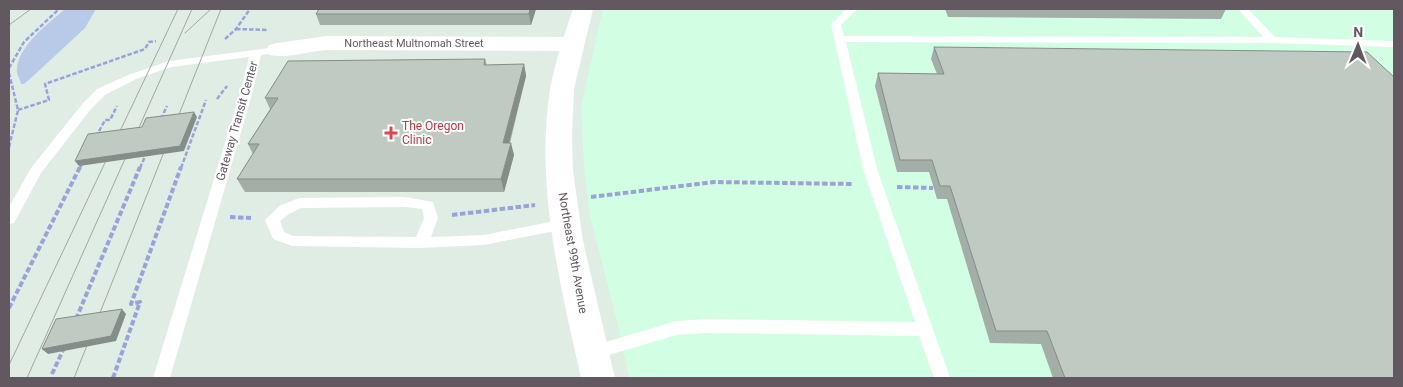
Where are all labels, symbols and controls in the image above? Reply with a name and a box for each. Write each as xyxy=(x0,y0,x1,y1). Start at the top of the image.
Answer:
north arrow xyxy=(1333,20,1383,70)
text: N xyxy=(1353,24,1363,40)
street label: Northeast Multnomah Street xyxy=(344,37,484,50)
street label: Gateway Transit Center xyxy=(213,60,261,182)
place label: The Oregon Clinic xyxy=(402,119,464,147)
marker: The Oregon Clinic xyxy=(384,126,398,140)
street label: Northeast 99th Avenue xyxy=(555,191,591,315)

